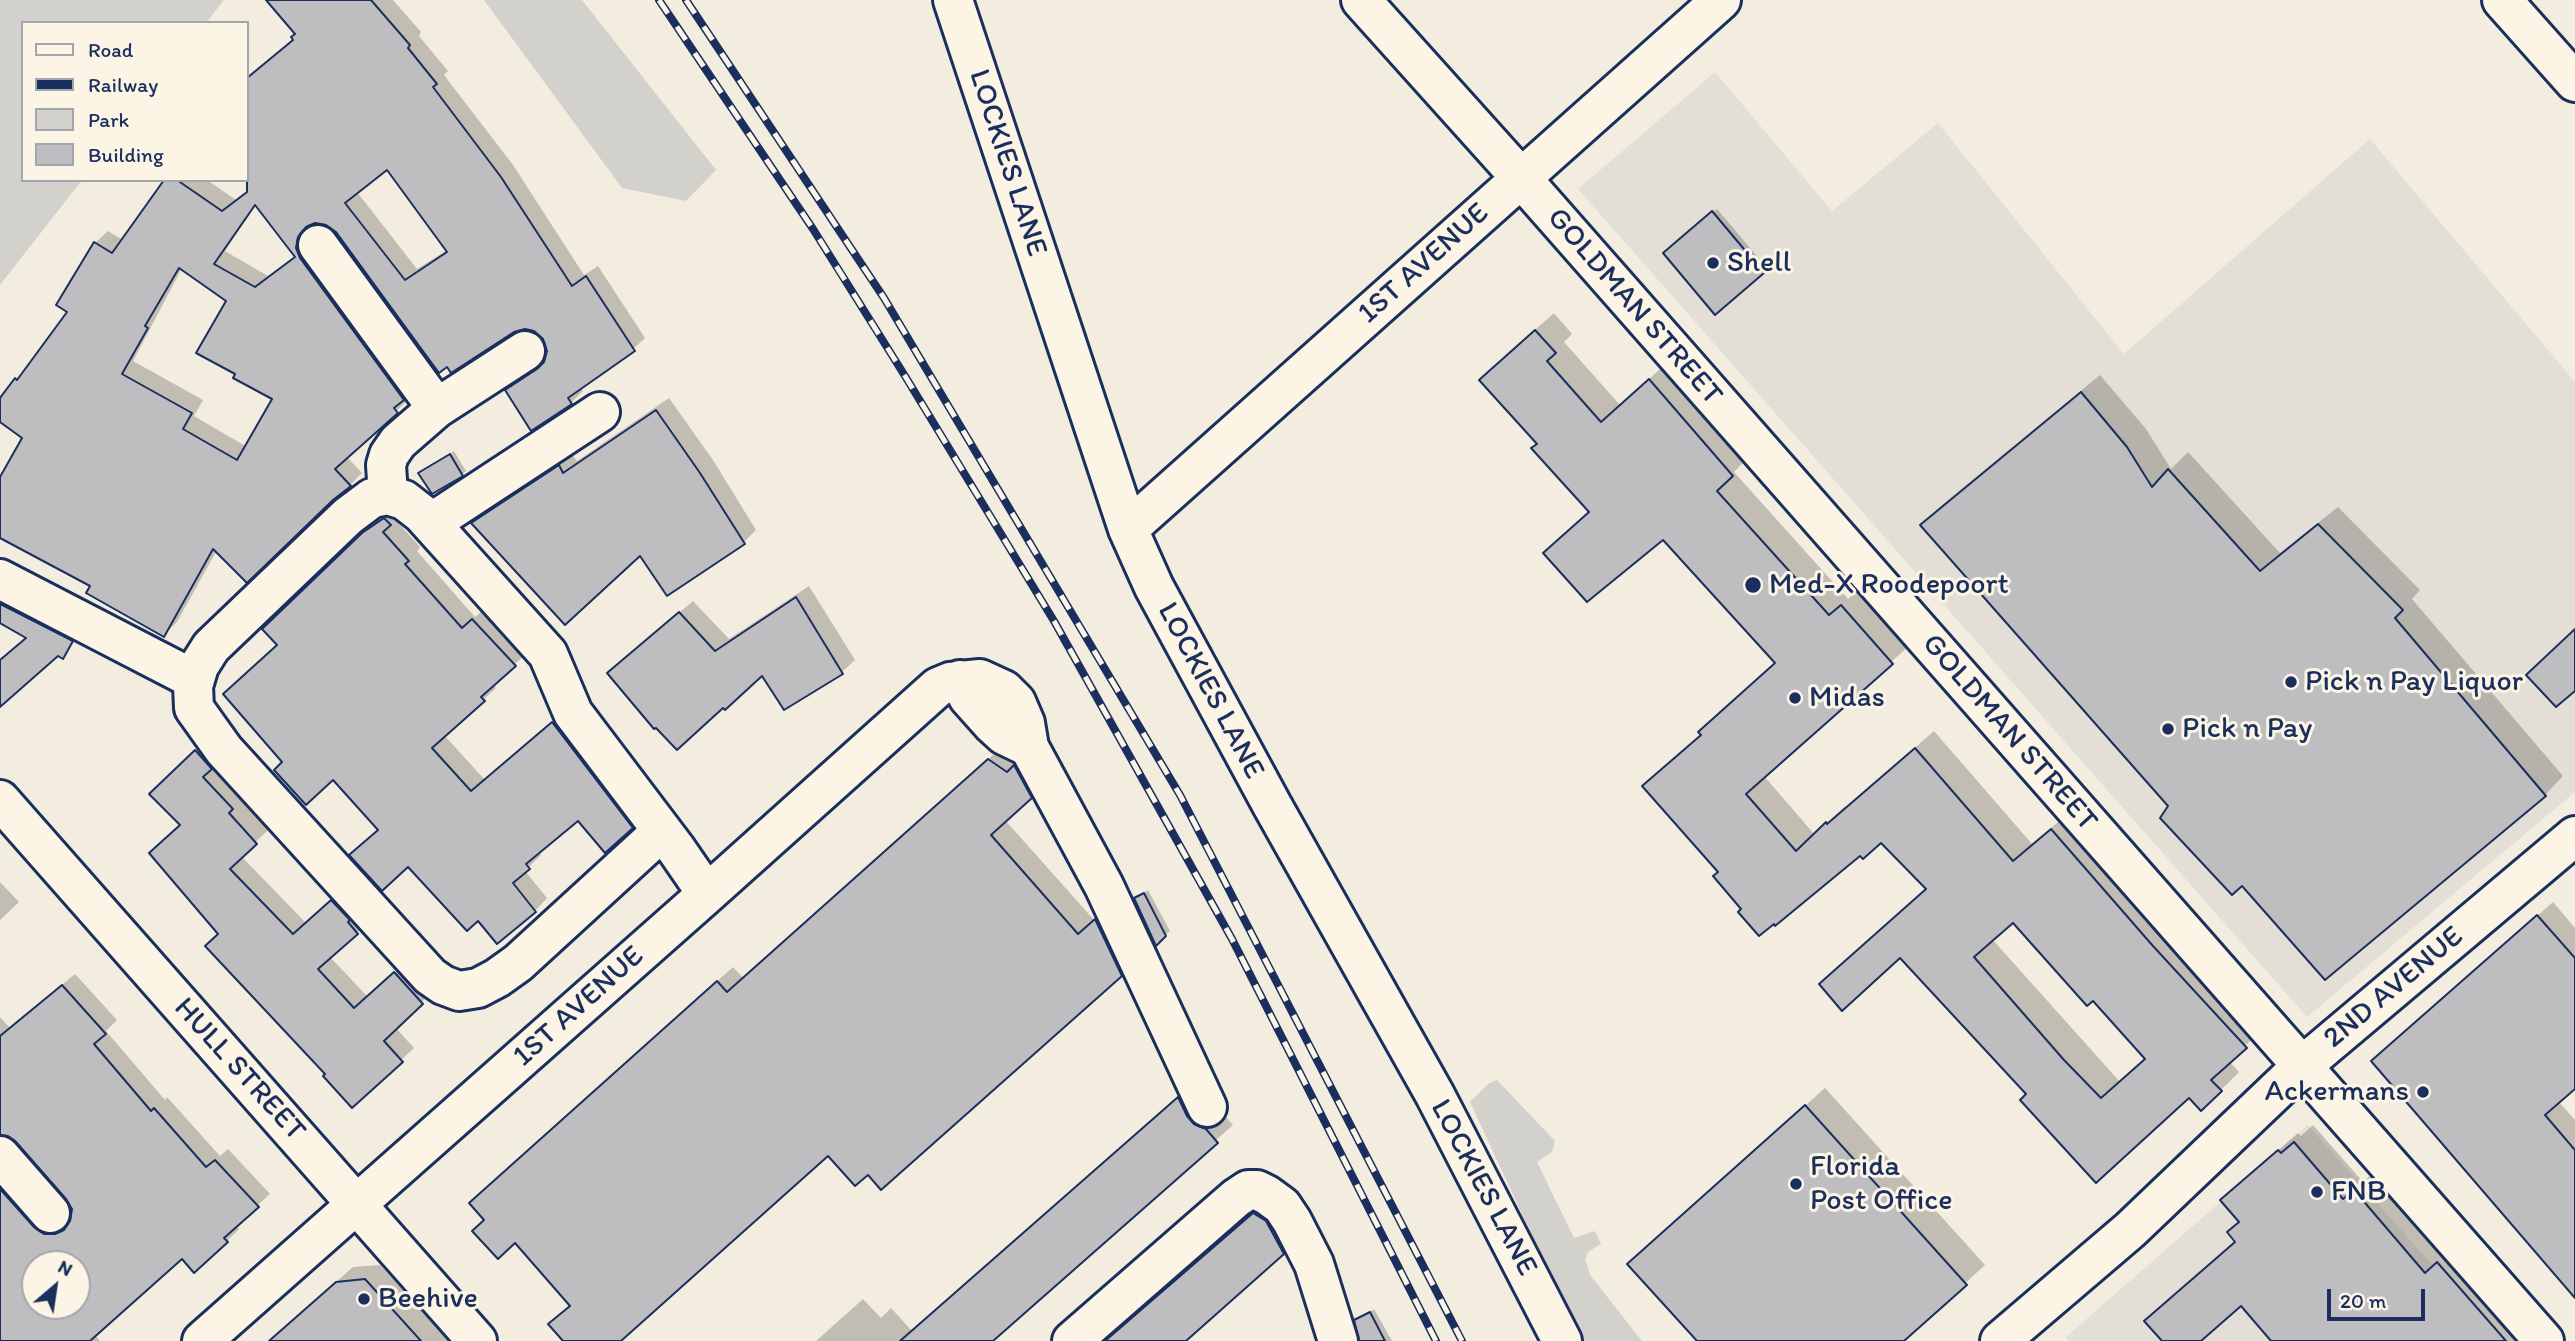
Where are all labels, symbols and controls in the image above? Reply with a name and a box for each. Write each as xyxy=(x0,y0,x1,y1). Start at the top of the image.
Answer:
legend xyxy=(21,21,248,182)
text: Road xyxy=(88,37,133,62)
street label: LOCKIES LANE xyxy=(960,65,1054,261)
text: Railway xyxy=(88,72,158,97)
text: Park xyxy=(88,107,129,132)
text: Building xyxy=(88,142,164,167)
street label: 1ST AVENUE xyxy=(1351,196,1497,332)
street label: GOLDMAN STREET xyxy=(1539,201,1729,413)
place label: Shell xyxy=(1727,245,1791,281)
marker: Shell xyxy=(1705,255,1721,271)
place label: Med-X Roodepoort xyxy=(1769,567,2009,603)
marker: Med-X Roodepoort xyxy=(1743,575,1763,595)
street label: LOCKIES LANE xyxy=(1148,597,1272,785)
street label: GOLDMAN STREET xyxy=(1914,627,2104,839)
place label: Pick n Pay Liquor xyxy=(2305,664,2523,700)
marker: Pick n Pay Liquor xyxy=(2283,674,2299,690)
place label: Midas xyxy=(1809,680,1885,716)
marker: Midas xyxy=(1787,690,1803,706)
place label: Pick n Pay xyxy=(2182,711,2312,747)
marker: Pick n Pay xyxy=(2160,721,2176,737)
street label: 2ND AVENUE xyxy=(2317,919,2471,1057)
street label: 1ST AVENUE xyxy=(506,939,652,1075)
street label: HULL STREET xyxy=(165,991,313,1149)
place label: Ackermans xyxy=(2265,1074,2409,1110)
marker: Ackermans xyxy=(2415,1084,2431,1100)
street label: LOCKIES LANE xyxy=(1421,1094,1545,1282)
place label: Florida Post Office xyxy=(1810,1149,1953,1220)
place label: FNB xyxy=(2331,1174,2386,1210)
marker: Florida Post Office xyxy=(1788,1176,1804,1192)
marker: FNB xyxy=(2309,1184,2325,1200)
north arrow xyxy=(21,1250,91,1320)
text: N xyxy=(54,1255,77,1281)
scale bar xyxy=(2330,1274,2428,1318)
place label: Beehive xyxy=(378,1281,478,1317)
text: 20 m xyxy=(2340,1288,2386,1313)
marker: Beehive xyxy=(356,1291,372,1307)

